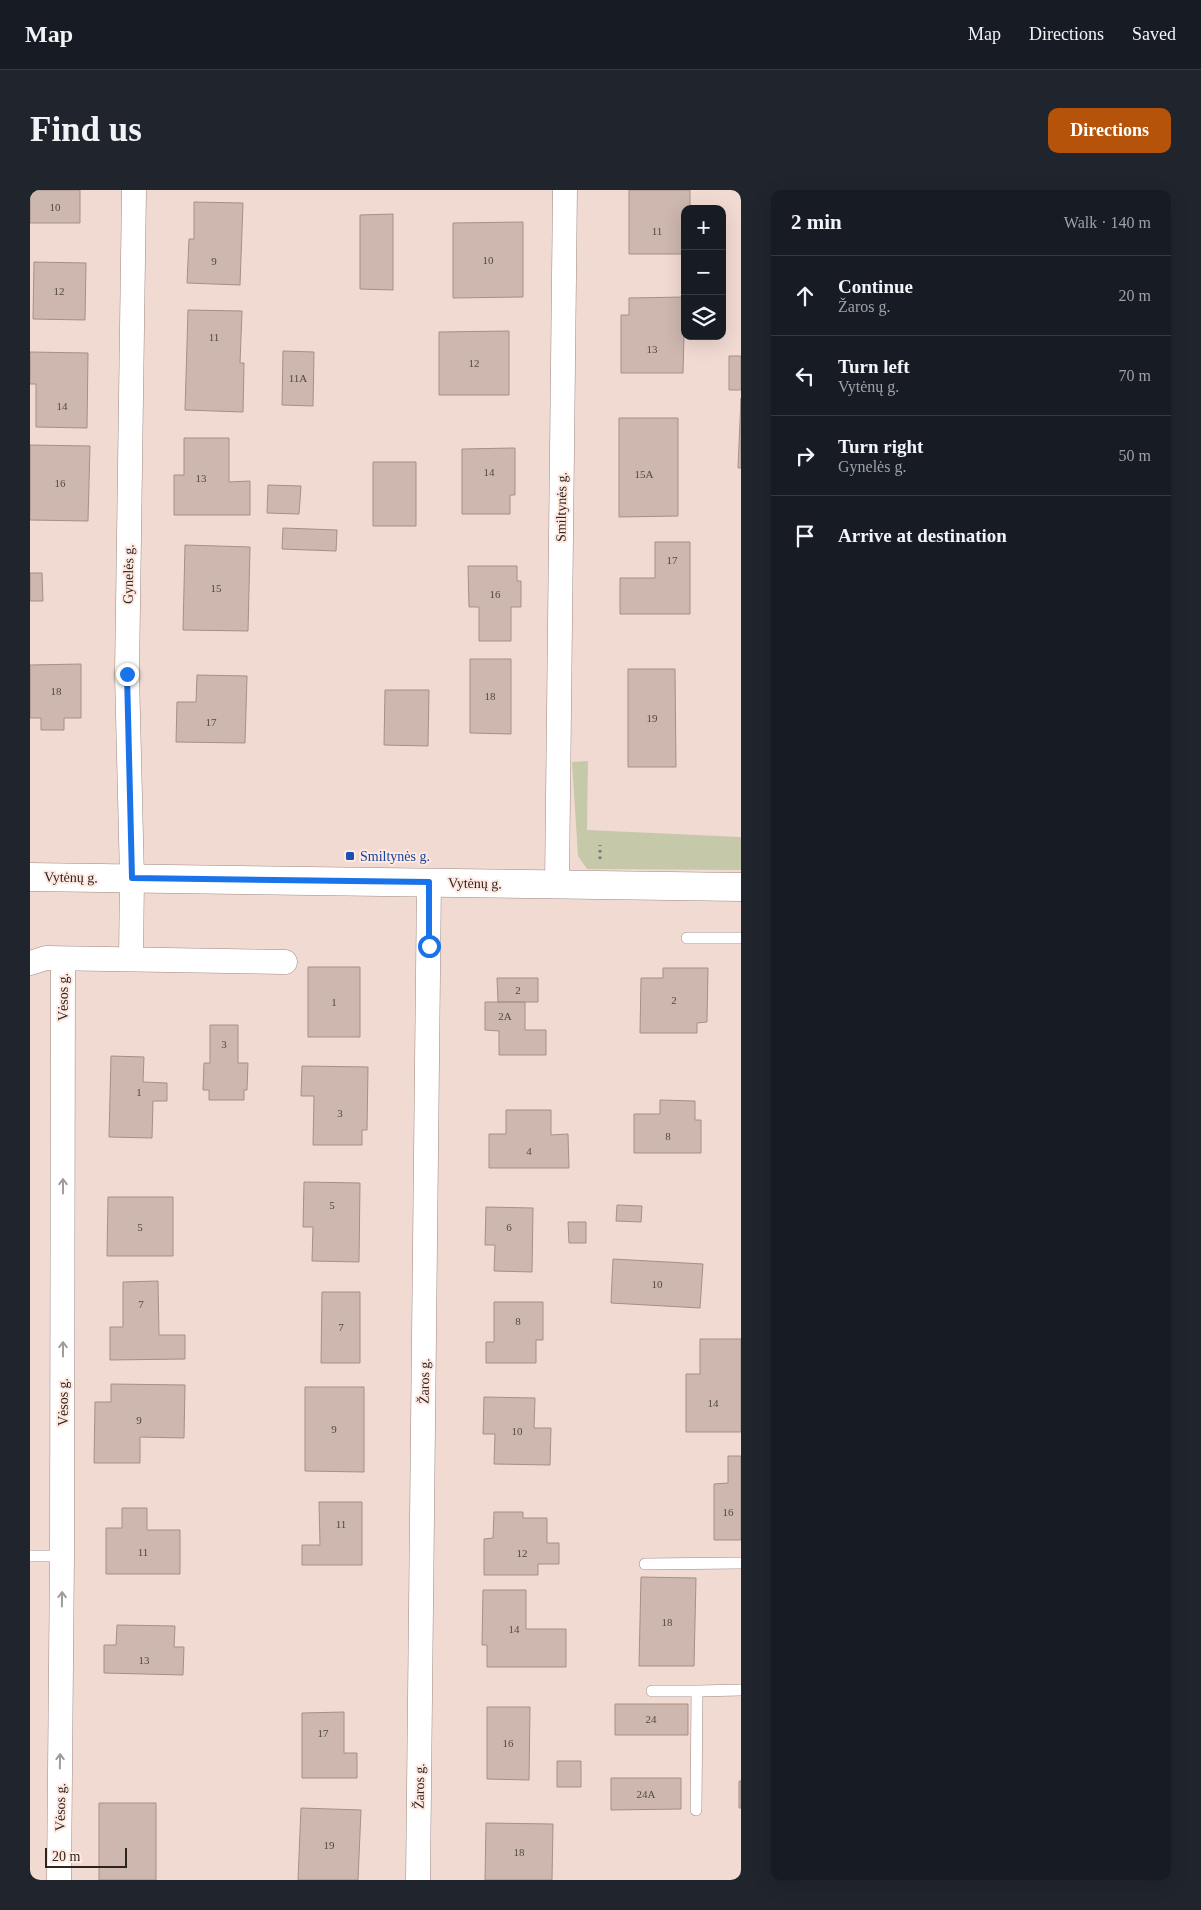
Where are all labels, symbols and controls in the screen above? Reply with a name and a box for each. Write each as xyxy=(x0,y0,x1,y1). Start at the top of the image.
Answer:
text: Map xyxy=(25,21,73,47)
text: Map xyxy=(968,24,1001,44)
text: Directions xyxy=(1029,24,1104,44)
text: Saved xyxy=(1132,24,1176,44)
button: Directions xyxy=(1048,108,1171,153)
text: Find us xyxy=(30,110,142,149)
house number: 10 xyxy=(50,201,61,213)
map controls xyxy=(681,205,726,340)
button: + xyxy=(681,205,726,250)
text: 2 min xyxy=(791,210,842,234)
text: Walk · 140 m xyxy=(1064,214,1151,231)
house number: 11 xyxy=(652,225,662,237)
button: − xyxy=(681,250,726,295)
house number: 10 xyxy=(483,254,494,266)
house number: 9 xyxy=(211,255,217,267)
text: Continue xyxy=(838,276,913,297)
icon: ahead xyxy=(791,282,819,310)
house number: 12 xyxy=(54,285,65,297)
text: 20 m xyxy=(1119,287,1151,304)
button: layers xyxy=(681,295,726,340)
text: Žaros g. xyxy=(838,298,890,315)
house number: 11 xyxy=(209,331,219,343)
house number: 13 xyxy=(647,343,658,355)
text: Turn left xyxy=(838,356,910,377)
house number: 12 xyxy=(469,357,480,369)
icon: left xyxy=(791,362,819,390)
text: 70 m xyxy=(1119,367,1151,384)
house number: 11A xyxy=(289,372,307,384)
text: Vytėnų g. xyxy=(838,378,899,395)
house number: 14 xyxy=(57,400,68,412)
text: Turn right xyxy=(838,436,923,457)
icon: right xyxy=(791,442,819,470)
text: 50 m xyxy=(1119,447,1151,464)
text: Gynelės g. xyxy=(838,458,906,475)
house number: 14 xyxy=(484,466,495,478)
house number: 15A xyxy=(635,468,654,480)
house number: 13 xyxy=(196,472,207,484)
street label: Smiltynės g. xyxy=(553,472,570,542)
house number: 16 xyxy=(55,477,66,489)
icon: arrive xyxy=(791,522,819,550)
text: Arrive at destination xyxy=(838,525,1007,546)
street label: Gynelės g. xyxy=(120,544,137,604)
house number: 17 xyxy=(667,554,678,566)
house number: 15 xyxy=(211,582,222,594)
house number: 16 xyxy=(490,588,501,600)
route end xyxy=(116,663,139,686)
house number: 18 xyxy=(51,685,62,697)
house number: 18 xyxy=(485,690,496,702)
house number: 19 xyxy=(647,712,658,724)
house number: 17 xyxy=(206,716,217,728)
place label: Smiltynės g. xyxy=(360,849,430,864)
marker: Smiltynės g. xyxy=(344,850,356,862)
street label: Vytėnų g. xyxy=(44,870,98,885)
street label: Vytėnų g. xyxy=(448,876,502,891)
route start xyxy=(418,935,441,958)
street label: Vėsos g. xyxy=(56,973,71,1021)
house number: 2 xyxy=(515,984,521,996)
house number: 2 xyxy=(671,994,677,1006)
house number: 1 xyxy=(331,996,337,1008)
house number: 2A xyxy=(498,1010,512,1022)
house number: 3 xyxy=(221,1038,227,1050)
house number: 1 xyxy=(136,1086,142,1098)
house number: 3 xyxy=(337,1107,343,1119)
house number: 8 xyxy=(665,1130,671,1142)
house number: 4 xyxy=(526,1145,532,1157)
one-way arrow xyxy=(58,1179,68,1195)
house number: 5 xyxy=(329,1199,335,1211)
house number: 5 xyxy=(137,1221,143,1233)
house number: 6 xyxy=(506,1221,512,1233)
house number: 10 xyxy=(652,1278,663,1290)
house number: 7 xyxy=(138,1298,144,1310)
house number: 8 xyxy=(515,1315,521,1327)
house number: 7 xyxy=(338,1321,344,1333)
one-way arrow xyxy=(58,1341,68,1358)
street label: Žaros g. xyxy=(416,1358,432,1404)
street label: Vėsos g. xyxy=(56,1378,71,1426)
house number: 14 xyxy=(708,1397,719,1409)
house number: 9 xyxy=(136,1414,142,1426)
house number: 9 xyxy=(331,1423,337,1435)
house number: 10 xyxy=(512,1425,523,1437)
house number: 16 xyxy=(723,1506,734,1518)
house number: 11 xyxy=(336,1518,346,1530)
house number: 11 xyxy=(138,1546,148,1558)
house number: 12 xyxy=(517,1547,528,1559)
one-way arrow xyxy=(57,1591,67,1608)
house number: 18 xyxy=(662,1616,673,1628)
house number: 14 xyxy=(509,1623,520,1635)
house number: 13 xyxy=(139,1654,150,1666)
house number: 24 xyxy=(646,1713,657,1725)
house number: 17 xyxy=(318,1727,329,1739)
house number: 16 xyxy=(503,1737,514,1749)
one-way arrow xyxy=(55,1754,65,1770)
street label: Žaros g. xyxy=(411,1763,427,1809)
street label: Vėsos g. xyxy=(53,1783,68,1831)
house number: 24A xyxy=(637,1788,656,1800)
house number: 19 xyxy=(324,1839,335,1851)
scale bar xyxy=(45,1845,128,1868)
house number: 18 xyxy=(514,1846,525,1858)
text: 20 m xyxy=(52,1849,80,1864)

